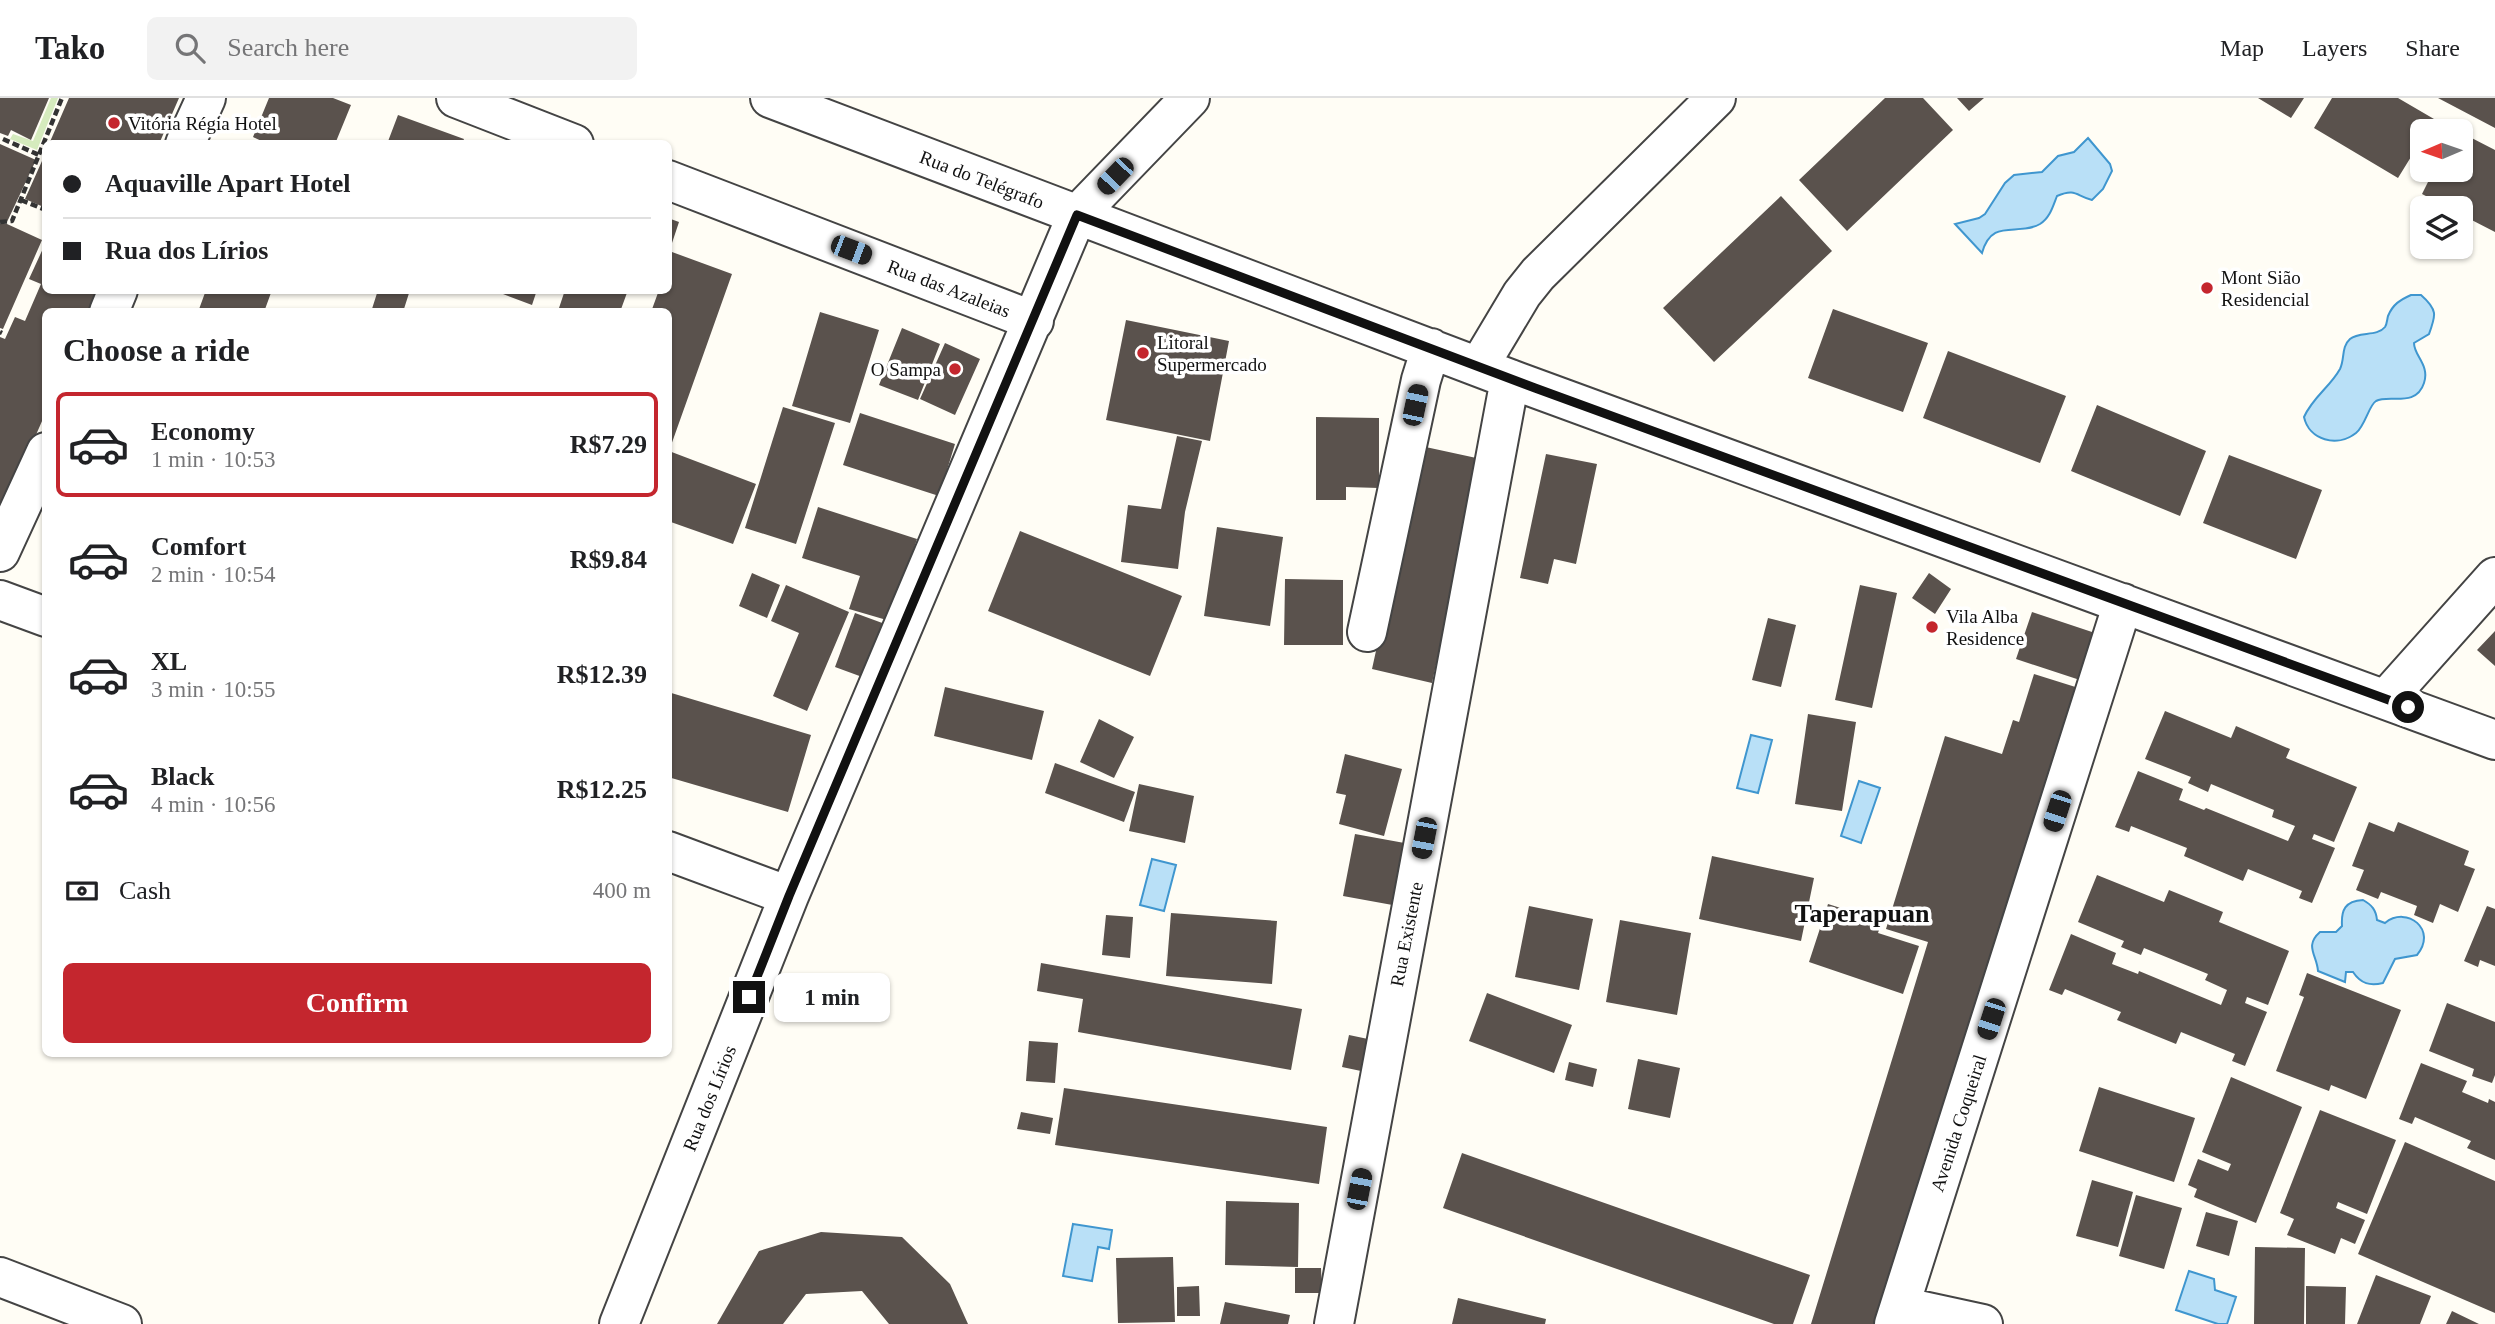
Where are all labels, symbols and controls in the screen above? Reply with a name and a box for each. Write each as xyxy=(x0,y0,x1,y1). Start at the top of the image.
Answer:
search box xyxy=(147,17,637,80)
icon: search xyxy=(171,29,209,67)
text: Tako xyxy=(35,30,105,66)
text: Search here xyxy=(227,33,349,62)
text: Map xyxy=(2220,35,2264,61)
text: Layers xyxy=(2302,35,2367,61)
text: Share xyxy=(2405,35,2460,61)
place label: Vitória Régia Hotel xyxy=(128,113,277,134)
marker: Vitória Régia Hotel xyxy=(106,115,122,131)
north arrow xyxy=(2410,119,2473,182)
map controls xyxy=(2410,119,2473,259)
street label: Rua do Telégrafo xyxy=(917,146,1047,213)
car xyxy=(1093,154,1138,198)
text: Aquaville Apart Hotel xyxy=(105,169,351,198)
button: layers xyxy=(2410,196,2473,259)
car xyxy=(828,233,875,267)
text: Rua dos Lírios xyxy=(105,236,268,265)
street label: Rua das Azaleias xyxy=(884,255,1013,322)
place label: Mont Sião Residencial xyxy=(2221,267,2310,310)
marker: Mont Sião Residencial xyxy=(2199,280,2215,296)
text: Choose a ride xyxy=(63,332,250,368)
place label: Litoral Supermercado xyxy=(1157,332,1267,375)
marker: Litoral Supermercado xyxy=(1135,345,1151,361)
place label: O Sampa xyxy=(871,359,942,380)
marker: O Sampa xyxy=(947,361,963,377)
car xyxy=(1401,382,1430,428)
icon: car xyxy=(67,413,130,476)
text: Economy xyxy=(151,417,255,446)
text: R$7.29 xyxy=(570,430,647,459)
text: 1 min · 10:53 xyxy=(151,447,276,472)
icon: car xyxy=(67,528,130,591)
text: Comfort xyxy=(151,532,246,561)
text: R$9.84 xyxy=(570,545,647,574)
text: 2 min · 10:54 xyxy=(151,562,276,587)
place label: Vila Alba Residence xyxy=(1946,606,2024,649)
marker: Vila Alba Residence xyxy=(1924,619,1940,635)
icon: car xyxy=(67,643,130,706)
text: XL xyxy=(151,647,187,676)
text: R$12.39 xyxy=(557,660,647,689)
text: 3 min · 10:55 xyxy=(151,677,276,702)
route start xyxy=(2392,691,2424,723)
icon: car xyxy=(67,758,130,821)
text: Black xyxy=(151,762,215,791)
text: R$12.25 xyxy=(557,775,647,804)
car xyxy=(2041,788,2074,834)
text: 4 min · 10:56 xyxy=(151,792,276,817)
car xyxy=(1410,815,1439,861)
icon: cash xyxy=(63,872,101,910)
text: Cash xyxy=(119,876,171,905)
text: 400 m xyxy=(593,878,651,903)
street label: Rua Existente xyxy=(1386,880,1427,988)
district label: Taperapuan xyxy=(1795,899,1930,928)
button: Confirm xyxy=(63,963,651,1043)
callout: 1 min xyxy=(774,972,889,1021)
route end xyxy=(733,981,765,1013)
text: 1 min xyxy=(804,985,860,1010)
car xyxy=(1975,996,2008,1042)
street label: Rua dos Lírios xyxy=(679,1042,740,1154)
street label: Avenida Coqueiral xyxy=(1926,1052,1991,1194)
car xyxy=(1345,1166,1374,1212)

